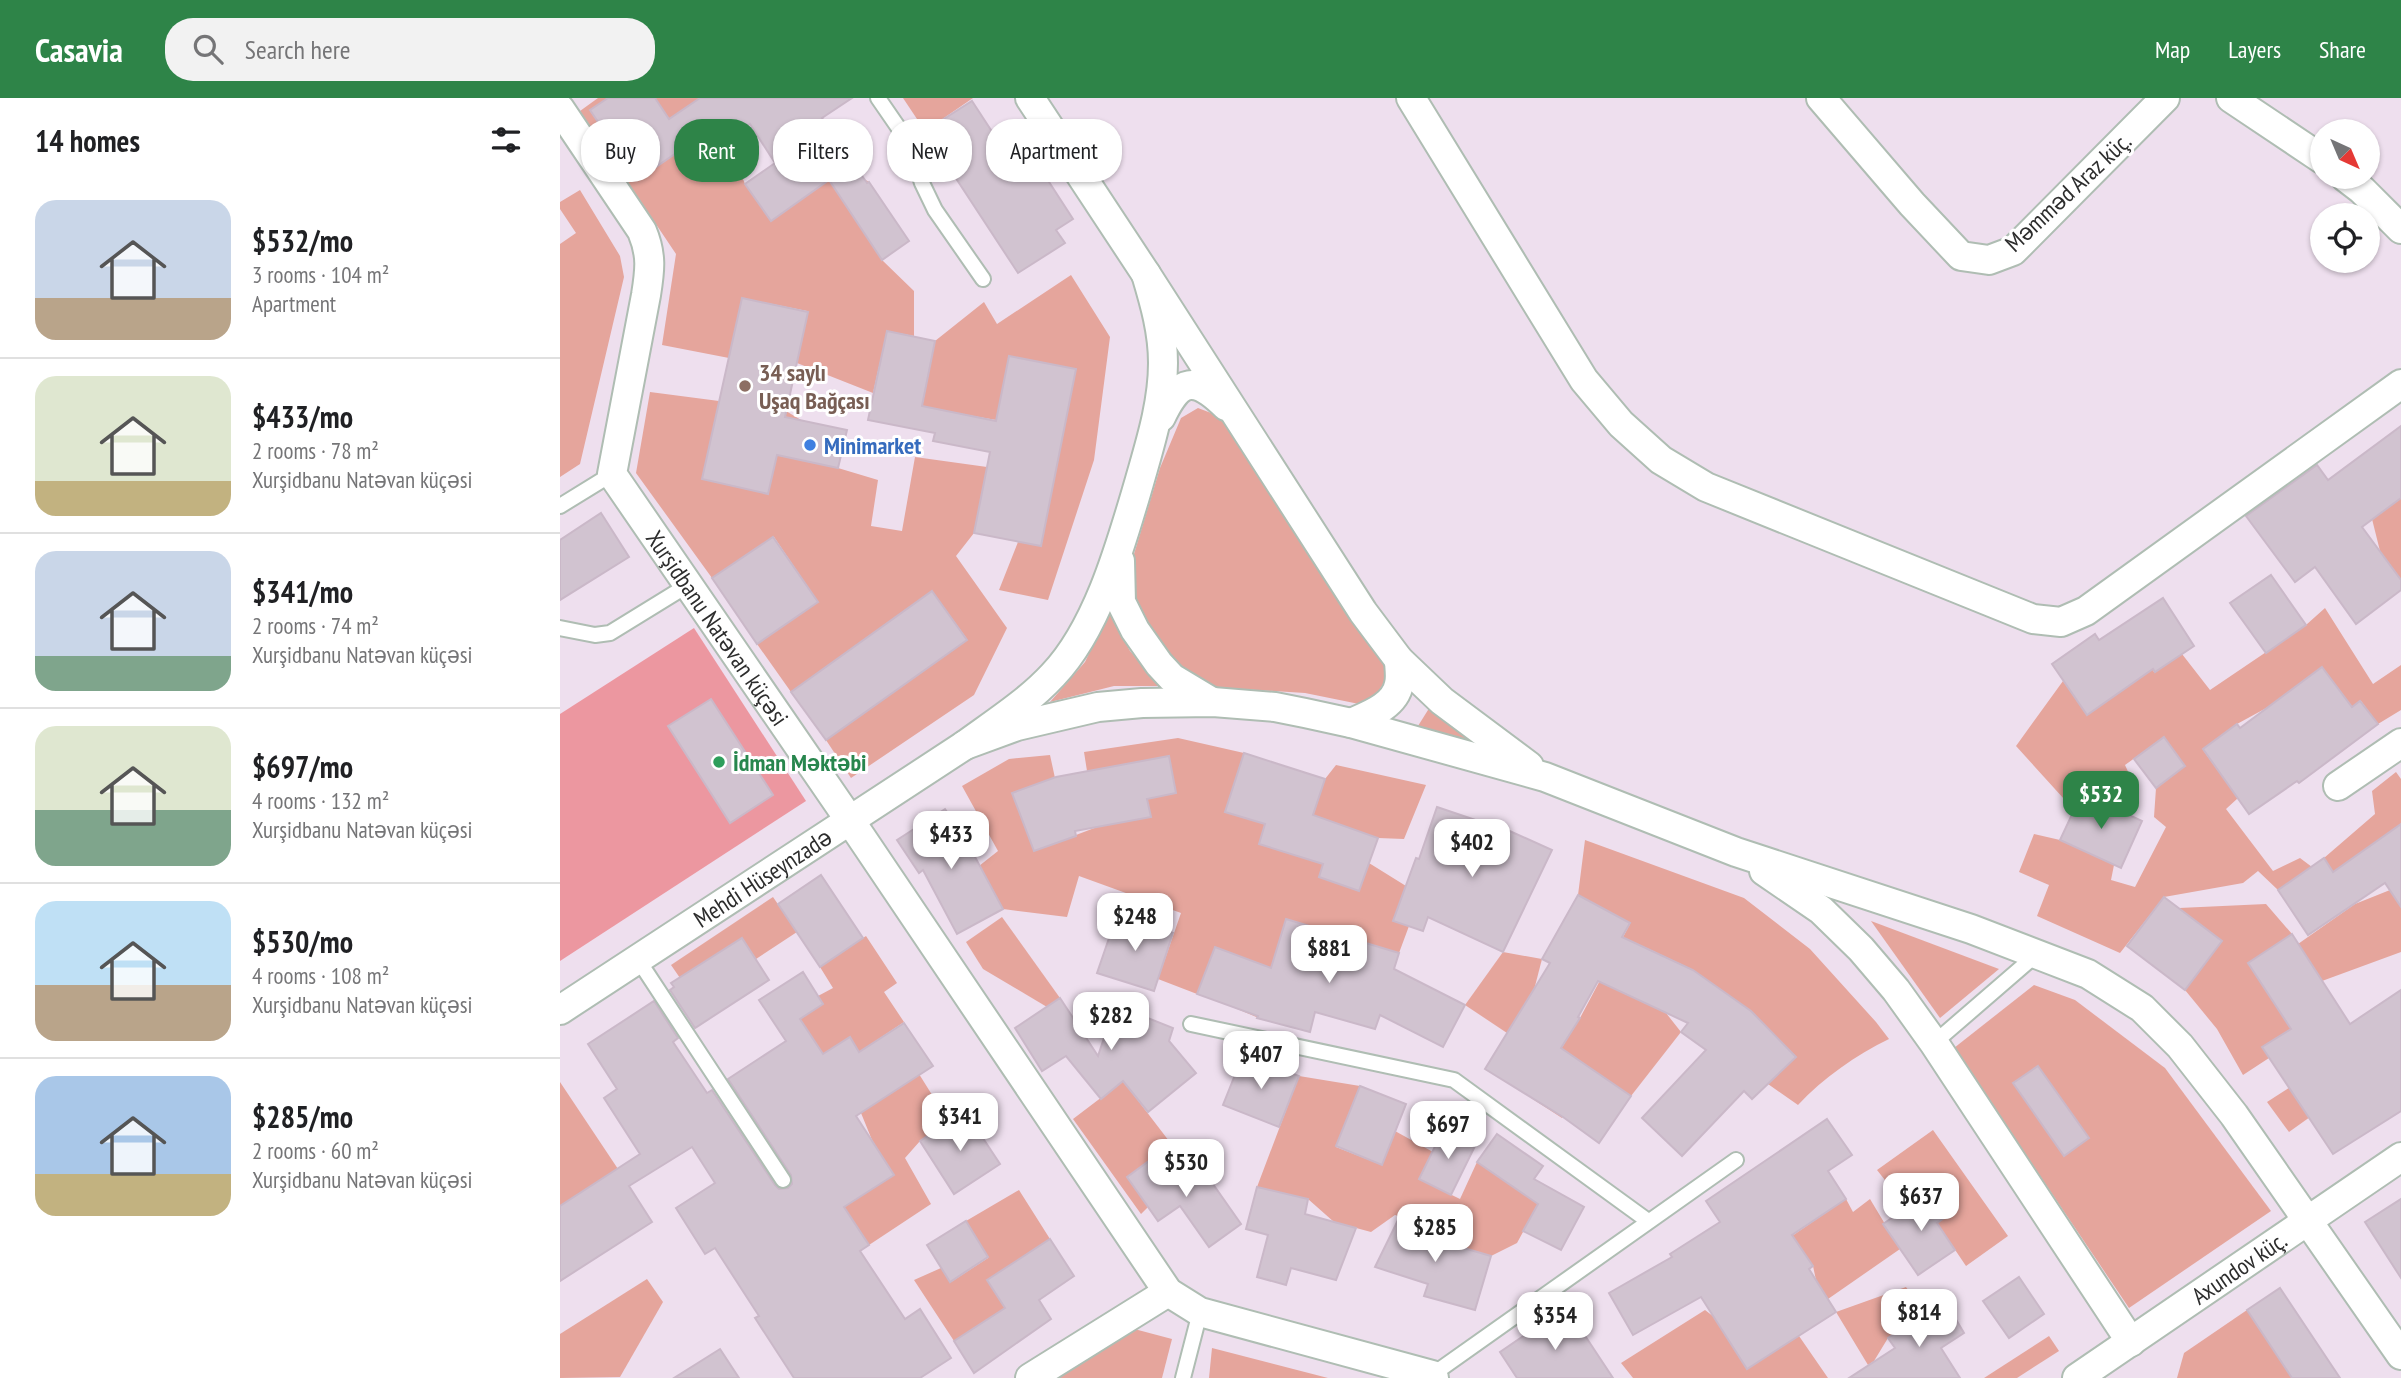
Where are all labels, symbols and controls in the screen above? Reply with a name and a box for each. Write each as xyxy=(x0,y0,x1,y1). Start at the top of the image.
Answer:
search box xyxy=(165,18,655,81)
text: Casavia xyxy=(35,28,123,71)
icon: search xyxy=(189,30,227,68)
text: Search here xyxy=(245,33,351,66)
text: Map xyxy=(2155,34,2190,65)
text: Layers xyxy=(2228,34,2281,65)
text: Share xyxy=(2319,34,2366,65)
chip: Buy xyxy=(581,119,660,182)
chip: Rent xyxy=(674,119,759,182)
chip: Filters xyxy=(773,119,873,182)
chip: New xyxy=(887,119,972,182)
chip: Apartment xyxy=(986,119,1122,182)
north arrow xyxy=(2310,119,2380,189)
map controls xyxy=(2310,119,2380,273)
text: 14 homes xyxy=(35,121,140,160)
icon: filters xyxy=(487,121,525,159)
street label: Məmməd Araz küç. xyxy=(1998,126,2138,258)
button: locate xyxy=(2310,203,2380,273)
text: $532/mo xyxy=(252,221,353,260)
icon: home xyxy=(91,228,175,312)
text: 3 rooms · 104 m² xyxy=(252,260,389,289)
text: Apartment xyxy=(252,289,336,318)
place label: 34 saylı Uşaq Bağçası xyxy=(759,357,870,416)
marker: 34 saylı Uşaq Bağçası xyxy=(737,378,753,394)
text: $433/mo xyxy=(252,397,353,436)
icon: home xyxy=(91,404,175,488)
place label: Minimarket xyxy=(824,430,921,461)
text: 2 rooms · 78 m² xyxy=(252,436,379,465)
marker: Minimarket xyxy=(802,437,818,453)
text: Xurşidbanu Natəvan küçəsi xyxy=(252,465,473,494)
street label: Xurşidbanu Natəvan küçəsi xyxy=(640,524,796,732)
text: $341/mo xyxy=(252,572,353,611)
icon: home xyxy=(91,579,175,663)
text: 2 rooms · 74 m² xyxy=(252,611,379,640)
text: Xurşidbanu Natəvan küçəsi xyxy=(252,640,473,669)
text: $697/mo xyxy=(252,747,353,786)
place label: İdman Məktəbi xyxy=(733,747,866,778)
icon: home xyxy=(91,754,175,838)
marker: İdman Məktəbi xyxy=(711,754,727,770)
pin: $532 xyxy=(2060,772,2142,831)
text: $532 xyxy=(2079,779,2123,808)
text: 4 rooms · 132 m² xyxy=(252,786,389,815)
pin: $433 xyxy=(910,812,992,871)
text: Xurşidbanu Natəvan küçəsi xyxy=(252,815,473,844)
text: $433 xyxy=(929,819,973,848)
pin: $402 xyxy=(1431,820,1513,879)
street label: Mehdi Hüseynzadə xyxy=(687,821,838,934)
text: $402 xyxy=(1450,827,1494,856)
pin: $248 xyxy=(1094,894,1176,953)
text: $248 xyxy=(1113,901,1157,930)
text: $530/mo xyxy=(252,922,353,961)
pin: $881 xyxy=(1288,926,1370,985)
icon: home xyxy=(91,929,175,1013)
text: $881 xyxy=(1307,933,1351,962)
text: 4 rooms · 108 m² xyxy=(252,961,389,990)
text: Xurşidbanu Natəvan küçəsi xyxy=(252,990,473,1019)
pin: $282 xyxy=(1070,992,1152,1052)
text: $282 xyxy=(1089,1000,1133,1029)
pin: $407 xyxy=(1220,1032,1302,1091)
text: $407 xyxy=(1239,1039,1283,1068)
pin: $341 xyxy=(919,1094,1001,1153)
text: $285/mo xyxy=(252,1097,353,1136)
text: $341 xyxy=(938,1101,982,1130)
pin: $697 xyxy=(1407,1102,1489,1161)
icon: home xyxy=(91,1104,175,1188)
text: $697 xyxy=(1426,1109,1470,1138)
text: 2 rooms · 60 m² xyxy=(252,1136,379,1165)
pin: $530 xyxy=(1145,1140,1227,1199)
text: $530 xyxy=(1164,1147,1208,1176)
text: Xurşidbanu Natəvan küçəsi xyxy=(252,1165,473,1194)
pin: $637 xyxy=(1880,1174,1962,1233)
text: $637 xyxy=(1899,1181,1943,1210)
pin: $285 xyxy=(1394,1204,1476,1264)
text: $285 xyxy=(1413,1212,1457,1241)
street label: Axundov küç. xyxy=(2185,1224,2292,1311)
pin: $814 xyxy=(1878,1290,1960,1349)
pin: $354 xyxy=(1514,1292,1596,1352)
text: $814 xyxy=(1897,1297,1941,1326)
text: $354 xyxy=(1533,1300,1577,1329)

